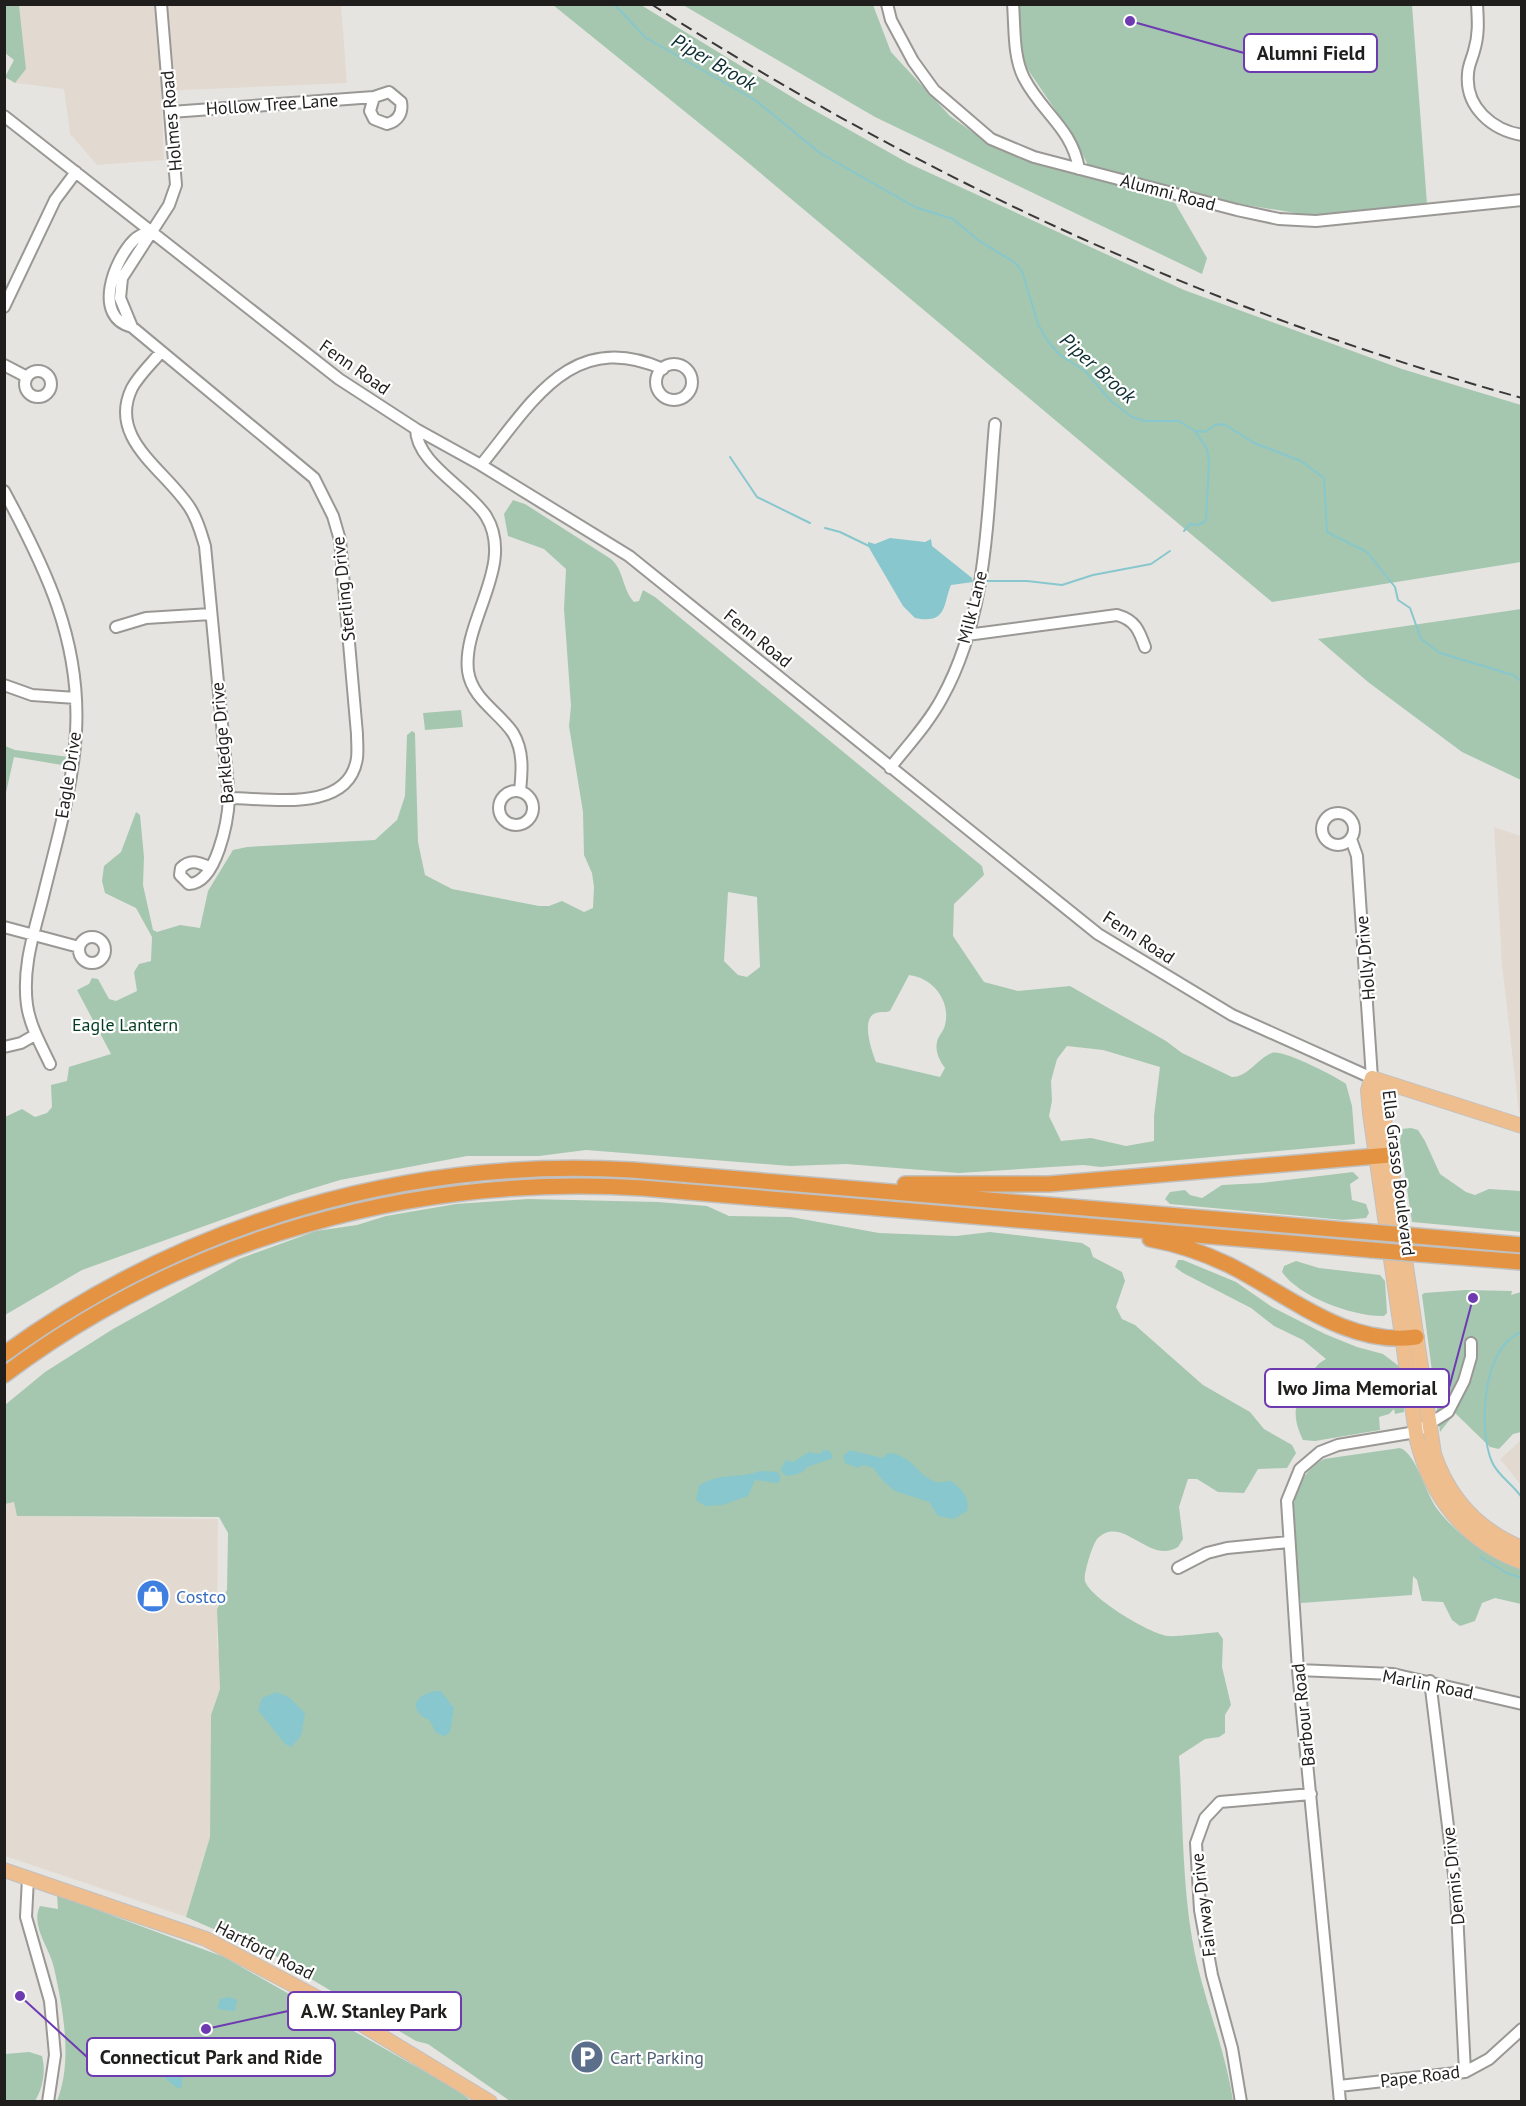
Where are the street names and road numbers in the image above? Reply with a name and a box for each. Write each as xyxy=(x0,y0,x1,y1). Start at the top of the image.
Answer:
street label: Holmes Road xyxy=(155,70,187,172)
street label: Hollow Tree Lane xyxy=(205,88,339,120)
street label: Alumni Road xyxy=(1118,168,1218,216)
street label: Fenn Road xyxy=(315,334,395,400)
street label: Sterling Drive xyxy=(326,535,360,643)
street label: Milk Lane xyxy=(952,568,992,646)
street label: Fenn Road xyxy=(719,604,797,672)
street label: Barkledge Drive xyxy=(205,681,239,805)
street label: Eagle Drive xyxy=(50,730,86,820)
street label: Fenn Road xyxy=(1099,905,1179,969)
street label: Holly Drive xyxy=(1350,915,1380,1001)
street label: Ella Grasso Boulevard xyxy=(1377,1089,1421,1257)
street label: Barbour Road xyxy=(1286,1662,1320,1768)
street label: Marlin Road xyxy=(1381,1664,1475,1704)
street label: Dennis Drive xyxy=(1436,1826,1470,1926)
street label: Fairway Drive xyxy=(1185,1852,1221,1958)
street label: Hartford Road xyxy=(212,1915,318,1985)
street label: Pape Road xyxy=(1379,2060,1461,2092)

